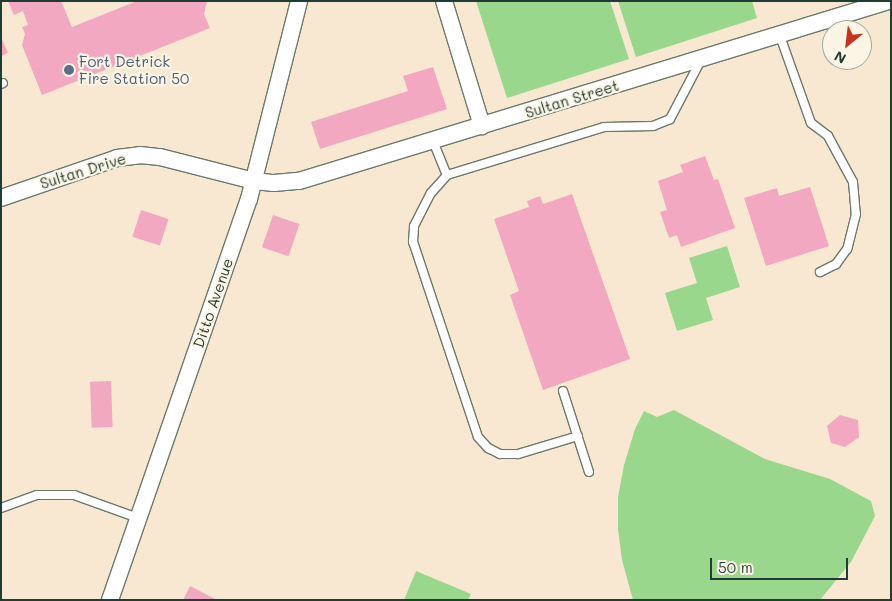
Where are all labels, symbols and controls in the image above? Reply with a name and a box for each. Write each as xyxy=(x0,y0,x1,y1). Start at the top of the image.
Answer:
north arrow xyxy=(822,20,872,70)
text: N xyxy=(831,47,849,69)
place label: Fort Detrick Fire Station 50 xyxy=(79,52,189,87)
marker: Fort Detrick Fire Station 50 xyxy=(63,64,75,76)
street label: Sultan Street xyxy=(523,76,621,122)
street label: Sultan Drive xyxy=(38,149,128,193)
street label: Ditto Avenue xyxy=(189,256,237,350)
scale bar xyxy=(712,548,850,580)
text: 50 m xyxy=(718,557,753,577)

